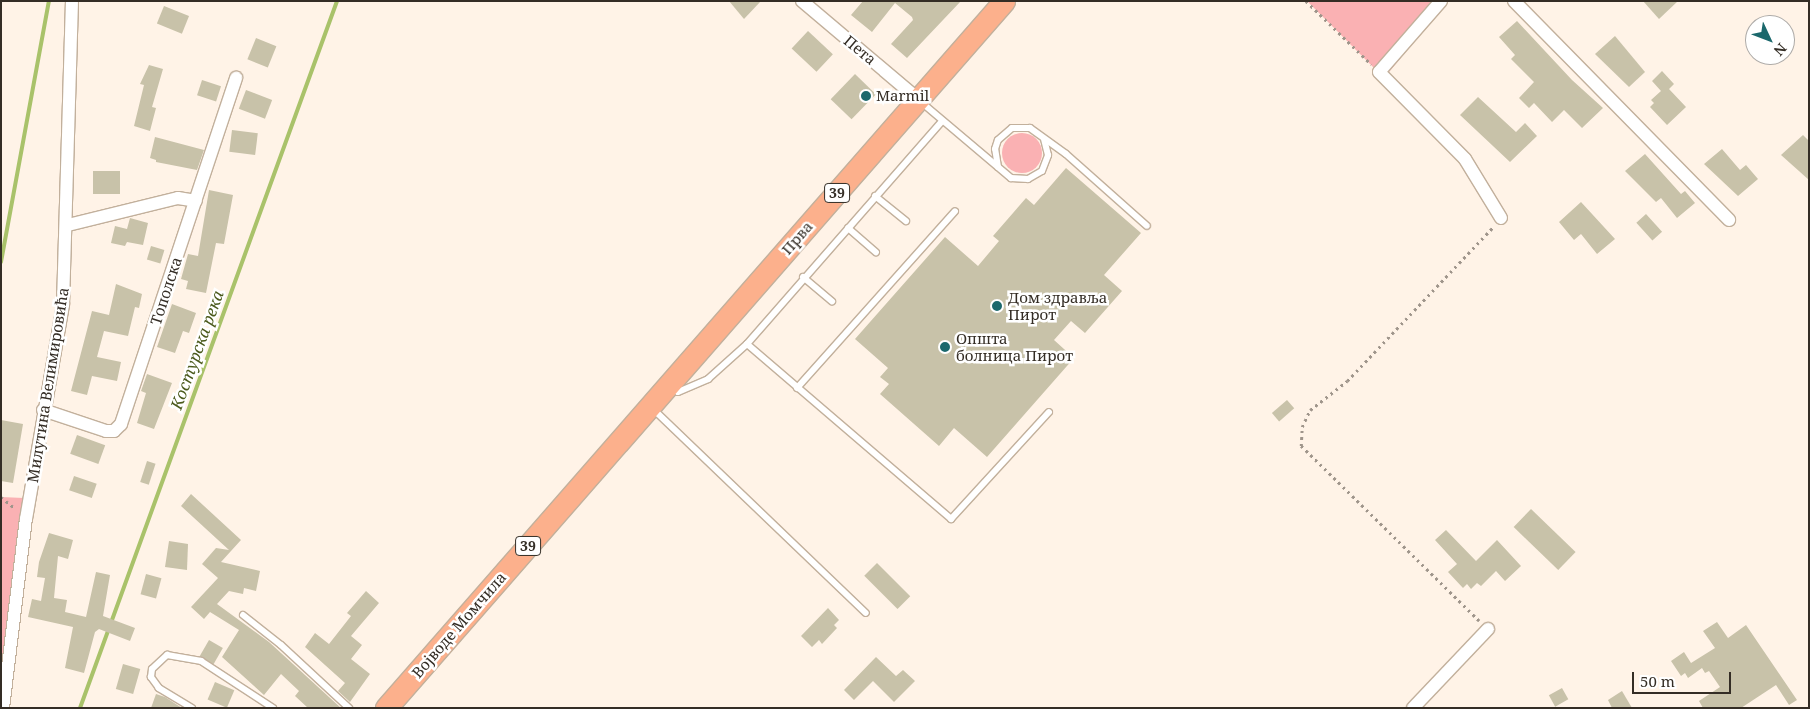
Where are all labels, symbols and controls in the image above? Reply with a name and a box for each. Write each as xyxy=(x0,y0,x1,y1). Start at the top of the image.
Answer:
north arrow xyxy=(1745,15,1795,65)
street label: Пета xyxy=(840,31,880,69)
text: N xyxy=(1770,39,1791,60)
place label: Marmil xyxy=(876,87,929,105)
marker: Marmil xyxy=(860,90,872,102)
road number: 39 xyxy=(823,182,851,204)
street label: Прва xyxy=(778,218,816,258)
street label: Тополска xyxy=(147,255,185,327)
street label: Милутина Велимировића xyxy=(24,286,72,484)
water label: Костурска река xyxy=(167,288,227,412)
place label: Дом здравља Пирот xyxy=(1008,288,1107,323)
marker: Дом здравља Пирот xyxy=(990,299,1004,313)
place label: Општа болница Пирот xyxy=(956,329,1073,364)
marker: Општа болница Пирот xyxy=(938,340,952,354)
road number: 39 xyxy=(514,534,542,558)
street label: Војводе Момчила xyxy=(408,568,510,682)
scale bar xyxy=(1635,662,1734,694)
text: 50 m xyxy=(1640,671,1675,691)

